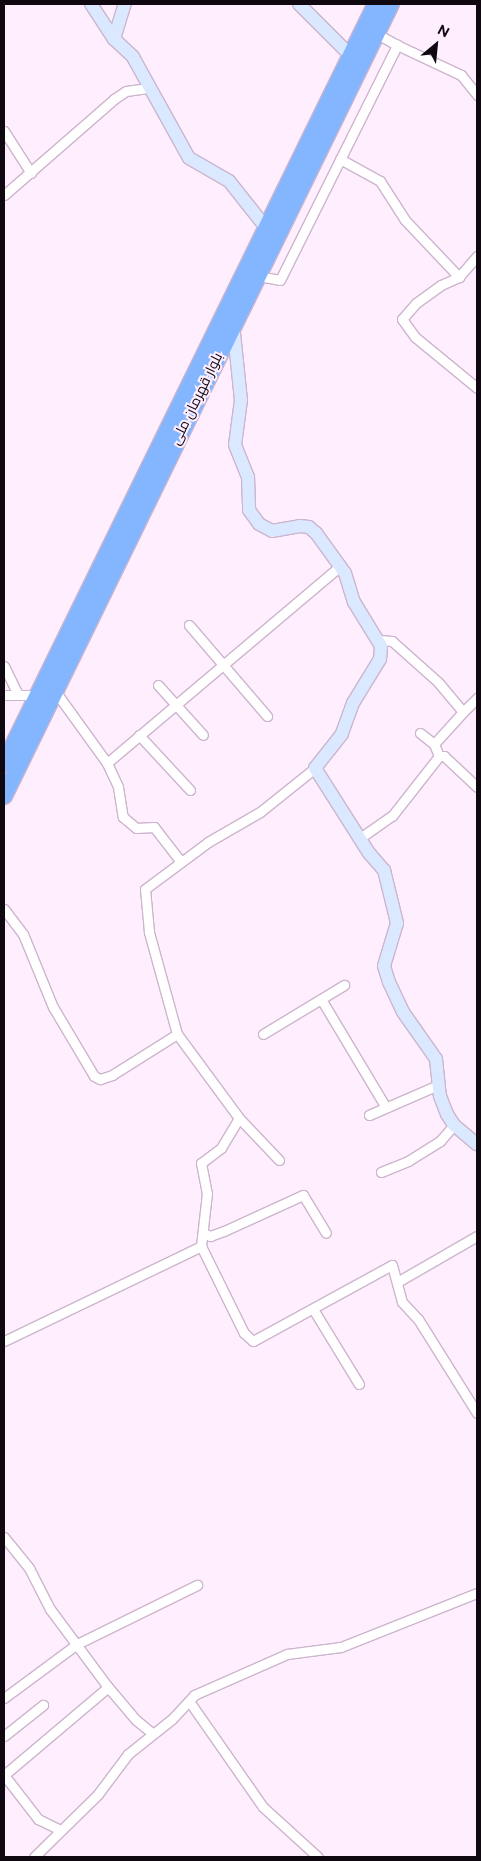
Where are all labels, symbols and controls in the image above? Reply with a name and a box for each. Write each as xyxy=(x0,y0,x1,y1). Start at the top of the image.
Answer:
north arrow xyxy=(411,20,461,70)
text: N xyxy=(434,21,452,41)
street label: بلوار قهرمان ملی xyxy=(167,350,227,448)

